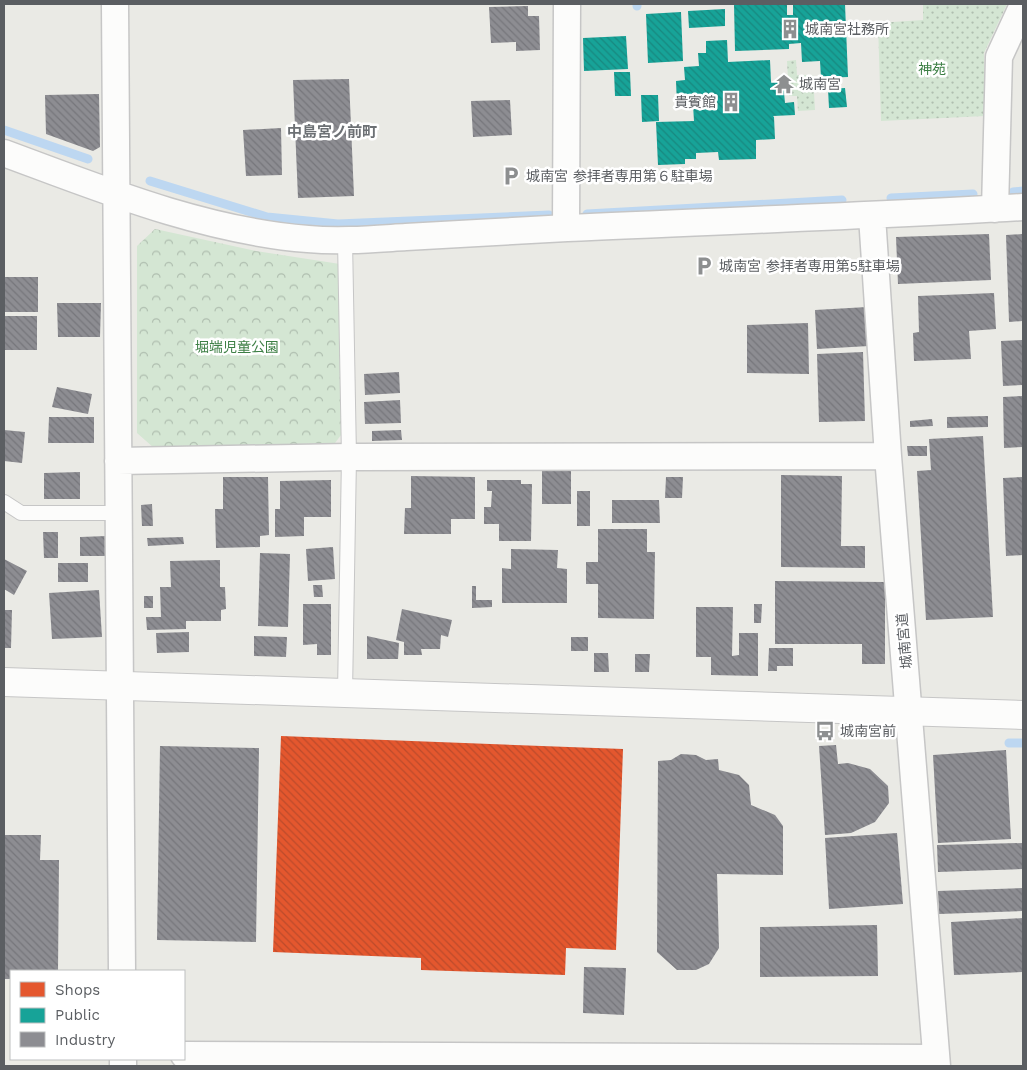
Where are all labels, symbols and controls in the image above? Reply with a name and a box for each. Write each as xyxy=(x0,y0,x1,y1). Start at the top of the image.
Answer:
building icon: 城南宮社務所 xyxy=(779,18,801,40)
place label: 城南宮社務所 xyxy=(805,21,889,37)
park label: 神苑 xyxy=(918,61,946,77)
temple icon: 城南宮 xyxy=(773,73,795,95)
place label: 城南宮 xyxy=(799,76,841,92)
building icon: 貴賓館 xyxy=(720,91,742,113)
place label: 貴賓館 xyxy=(674,94,716,110)
district label: 中島宮ノ前町 xyxy=(287,123,377,141)
parking icon: 城南宮 参拝者専用第６駐車場 xyxy=(500,165,522,187)
place label: 城南宮 参拝者専用第６駐車場 xyxy=(526,168,713,184)
parking icon: 城南宮 参拝者専用第5駐車場 xyxy=(693,255,715,277)
place label: 城南宮 参拝者専用第5駐車場 xyxy=(719,258,900,274)
park label: 堀端児童公園 xyxy=(195,339,279,355)
street label: 城南宮道 xyxy=(894,612,914,670)
bus stop icon: 城南宮前 xyxy=(814,720,836,742)
place label: 城南宮前 xyxy=(840,723,896,739)
legend xyxy=(10,970,185,1060)
text: Shops xyxy=(55,981,100,999)
text: Public xyxy=(55,1006,100,1024)
text: Industry xyxy=(55,1031,116,1049)

